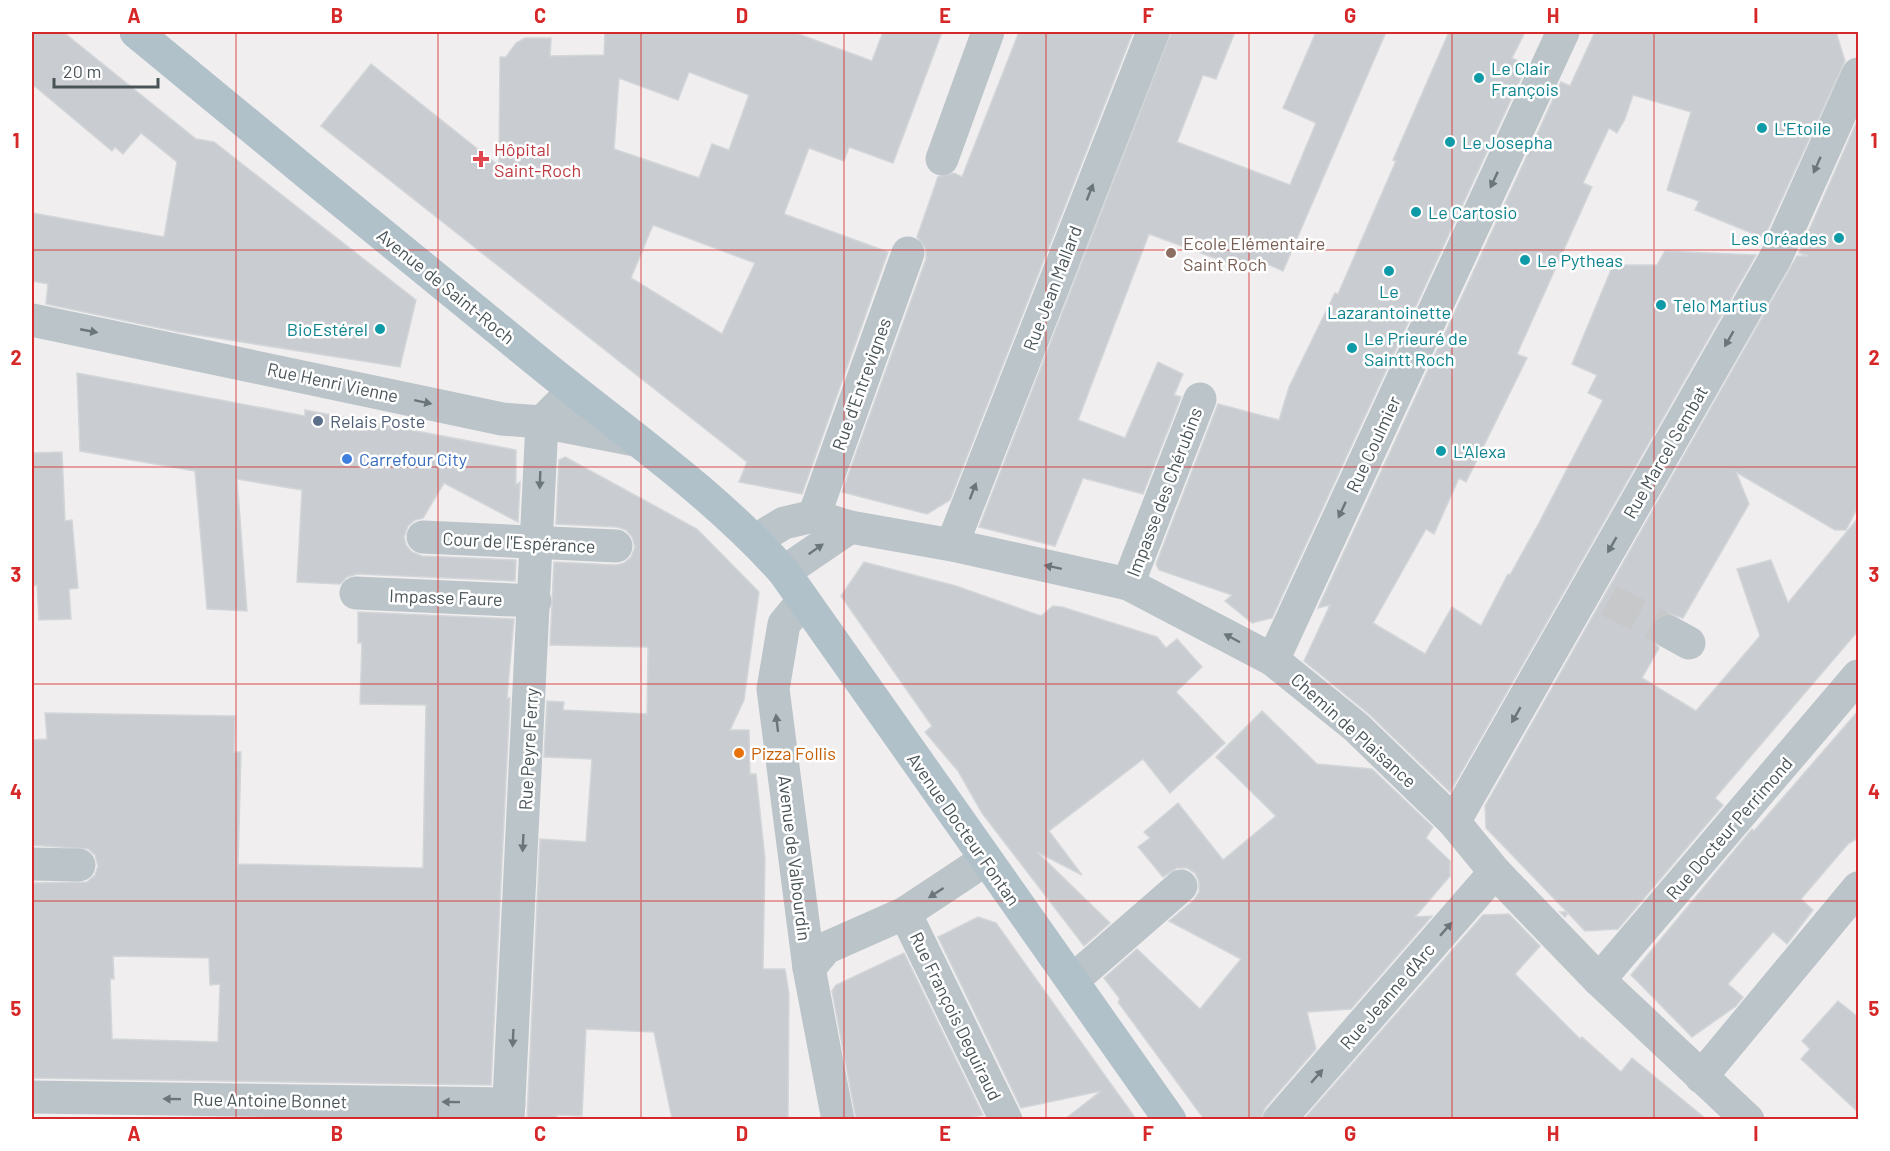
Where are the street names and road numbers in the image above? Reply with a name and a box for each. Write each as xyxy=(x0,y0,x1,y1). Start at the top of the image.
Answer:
street label: Rue Jean Mallard xyxy=(1018,222,1086,354)
street label: Avenue de Saint-Roch xyxy=(373,224,519,348)
street label: Rue d'Entrevignes xyxy=(827,315,895,453)
street label: Rue Henri Vienne xyxy=(266,357,400,407)
street label: Rue Marcel Sembat xyxy=(1618,382,1712,522)
street label: Rue Coulmier xyxy=(1341,392,1405,496)
street label: Impasse des Chérubins xyxy=(1122,404,1206,580)
street label: Cour de l'Espérance xyxy=(442,527,596,557)
street label: Impasse Faure xyxy=(389,584,503,610)
street label: Chemin de Plaisance xyxy=(1287,668,1421,792)
street label: Rue Peyre Ferry xyxy=(514,687,542,811)
street label: Avenue Docteur Fontan xyxy=(903,748,1025,910)
street label: Rue Docteur Perrimond xyxy=(1661,752,1797,904)
street label: Avenue de Valbourdin xyxy=(774,774,816,942)
street label: Rue François Deguiraud xyxy=(906,928,1006,1104)
street label: Rue Jeanne d'Arc xyxy=(1335,938,1439,1054)
street label: Rue Antoine Bonnet xyxy=(193,1088,347,1112)

